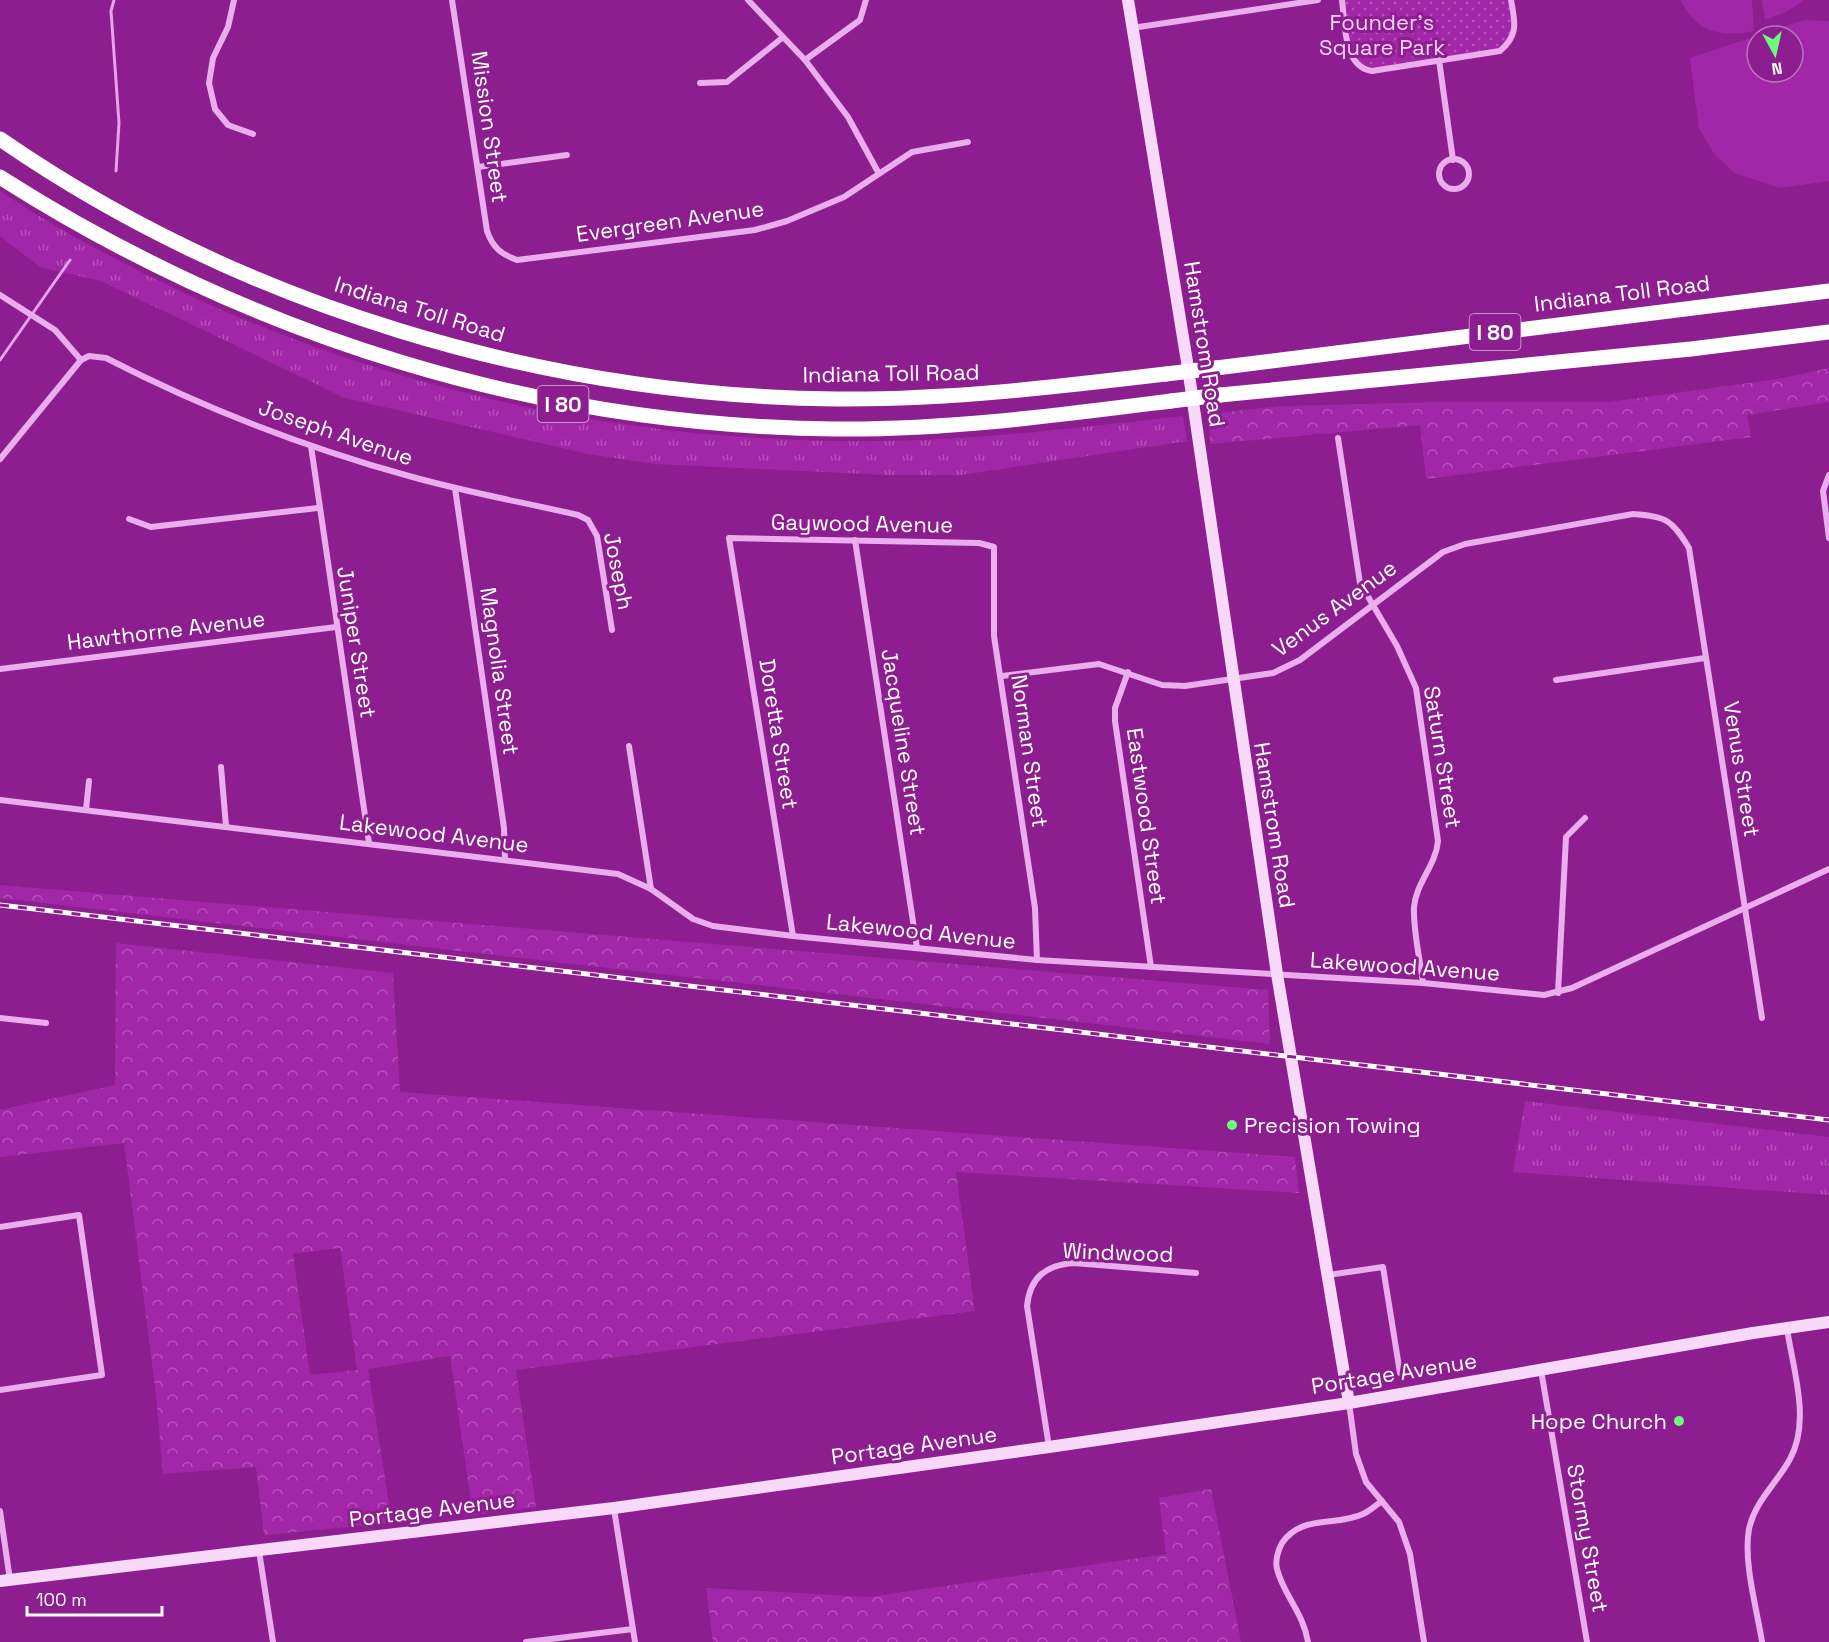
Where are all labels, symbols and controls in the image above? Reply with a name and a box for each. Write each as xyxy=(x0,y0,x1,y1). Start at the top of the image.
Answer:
park label: Founder's Square Park xyxy=(1319,8,1445,61)
north arrow xyxy=(1745,24,1805,84)
street label: Mission Street xyxy=(465,49,515,205)
text: N xyxy=(1770,57,1784,80)
street label: Evergreen Avenue xyxy=(574,194,766,248)
street label: Hamstrom Road xyxy=(1178,259,1232,429)
street label: Indiana Toll Road xyxy=(1532,268,1712,318)
street label: Indiana Toll Road xyxy=(331,270,509,348)
road number: I 80 xyxy=(1470,314,1520,350)
street label: Indiana Toll Road xyxy=(802,357,980,389)
road number: I 80 xyxy=(538,386,588,422)
street label: Joseph Avenue xyxy=(255,392,417,472)
street label: Gaywood Avenue xyxy=(771,507,953,539)
street label: Joseph xyxy=(598,530,640,612)
street label: Venus Avenue xyxy=(1266,553,1402,663)
street label: Juniper Street xyxy=(331,564,383,720)
street label: Magnolia Street xyxy=(474,585,526,757)
street label: Hawthorne Avenue xyxy=(65,604,267,656)
street label: Jacqueline Street xyxy=(875,647,933,837)
street label: Doretta Street xyxy=(753,657,805,811)
street label: Norman Street xyxy=(1005,673,1055,829)
street label: Saturn Street xyxy=(1418,684,1468,830)
street label: Venus Street xyxy=(1717,699,1767,839)
street label: Eastwood Street xyxy=(1121,726,1173,906)
street label: Hamstrom Road xyxy=(1248,740,1302,910)
street label: Lakewood Avenue xyxy=(338,807,530,859)
street label: Lakewood Avenue xyxy=(825,907,1017,955)
street label: Lakewood Avenue xyxy=(1309,945,1501,987)
place label: Precision Towing xyxy=(1244,1111,1421,1139)
marker: Precision Towing xyxy=(1225,1118,1239,1132)
street label: Windwood xyxy=(1062,1236,1174,1268)
street label: Portage Avenue xyxy=(1309,1346,1479,1400)
place label: Hope Church xyxy=(1531,1407,1667,1435)
marker: Hope Church xyxy=(1672,1414,1686,1428)
street label: Portage Avenue xyxy=(829,1419,999,1471)
street label: Stormy Street xyxy=(1561,1462,1615,1614)
street label: Portage Avenue xyxy=(347,1485,517,1533)
scale bar xyxy=(27,1579,162,1617)
text: 100 m xyxy=(36,1588,87,1611)

